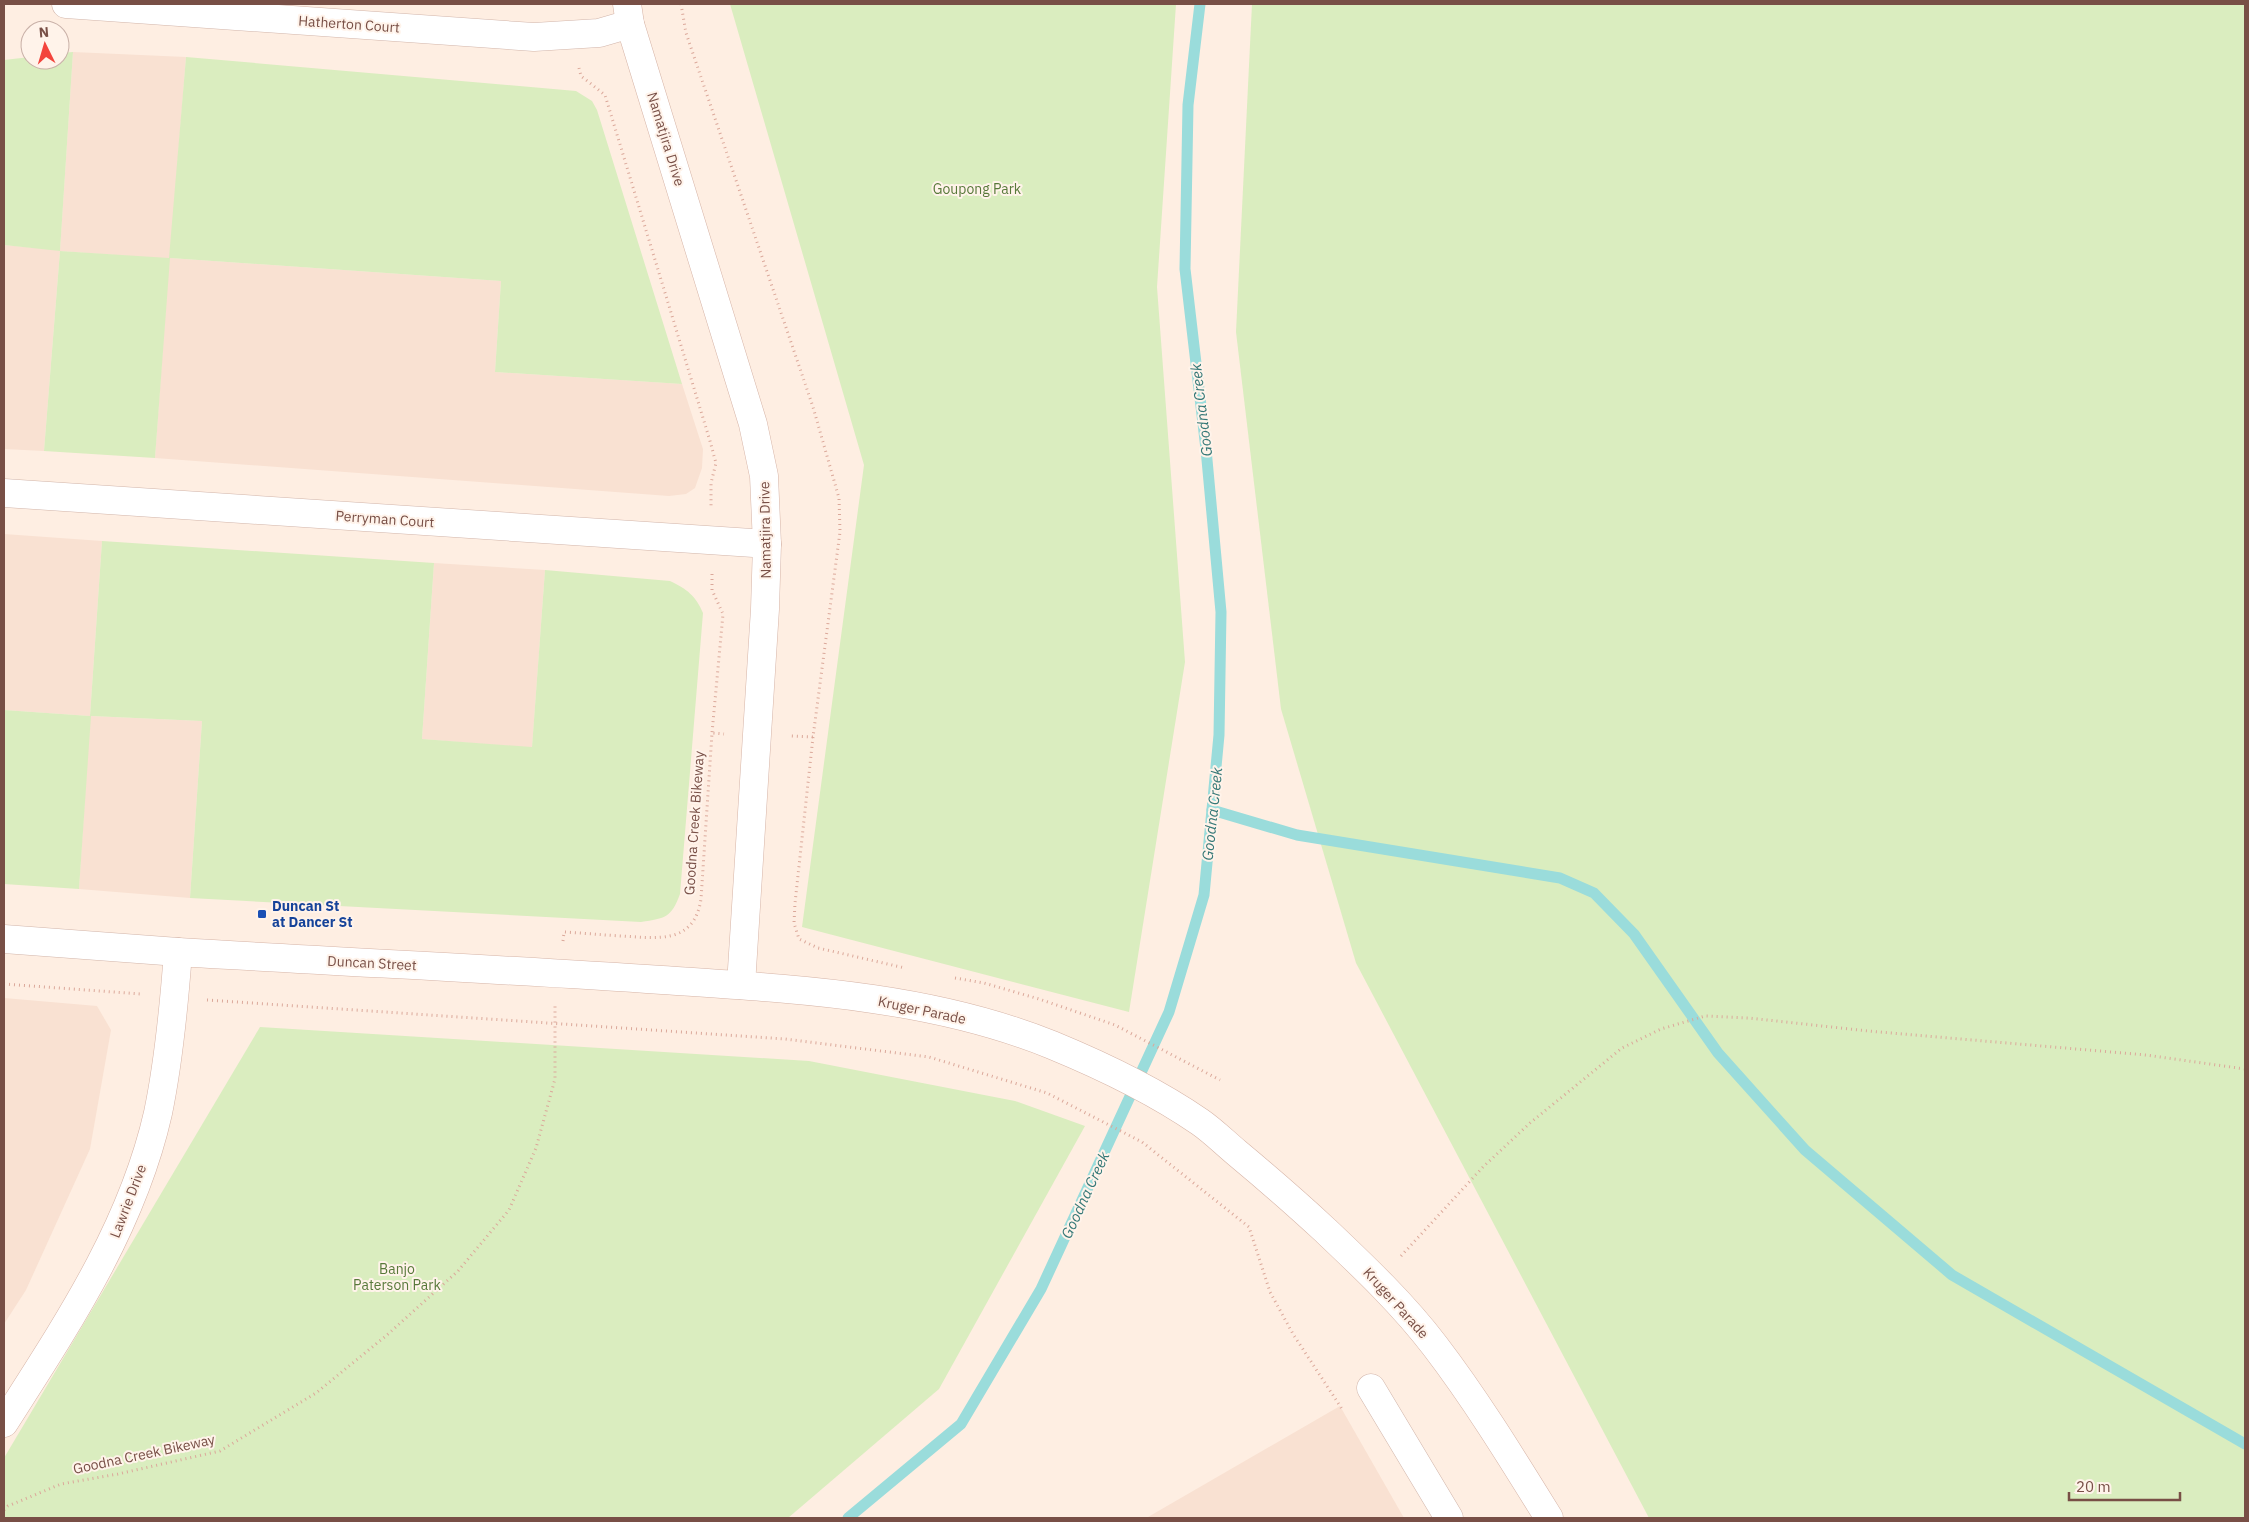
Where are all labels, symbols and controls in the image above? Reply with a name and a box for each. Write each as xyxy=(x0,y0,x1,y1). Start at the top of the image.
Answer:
street label: Hatherton Court xyxy=(298,11,400,37)
north arrow xyxy=(20,20,70,70)
text: N xyxy=(38,23,50,41)
street label: Namatjira Drive xyxy=(643,90,689,188)
park label: Goupong Park xyxy=(933,180,1022,198)
water label: Goodna Creek xyxy=(1186,362,1216,458)
street label: Namatjira Drive xyxy=(755,481,775,579)
street label: Perryman Court xyxy=(335,507,435,531)
street label: Goodna Creek Bikeway xyxy=(680,750,708,896)
water label: Goodna Creek xyxy=(1198,766,1226,861)
place label: Duncan St at Dancer St xyxy=(272,897,353,931)
marker: Duncan St at Dancer St xyxy=(256,908,268,920)
street label: Duncan Street xyxy=(327,952,417,974)
street label: Kruger Parade xyxy=(876,992,968,1028)
water label: Goodna Creek xyxy=(1057,1148,1113,1241)
street label: Lawrie Drive xyxy=(106,1161,150,1240)
park label: Banjo Paterson Park xyxy=(353,1260,441,1294)
street label: Kruger Parade xyxy=(1359,1264,1433,1342)
street label: Goodna Creek Bikeway xyxy=(71,1430,217,1478)
scale bar xyxy=(2069,1470,2180,1502)
text: 20 m xyxy=(2076,1477,2111,1496)

